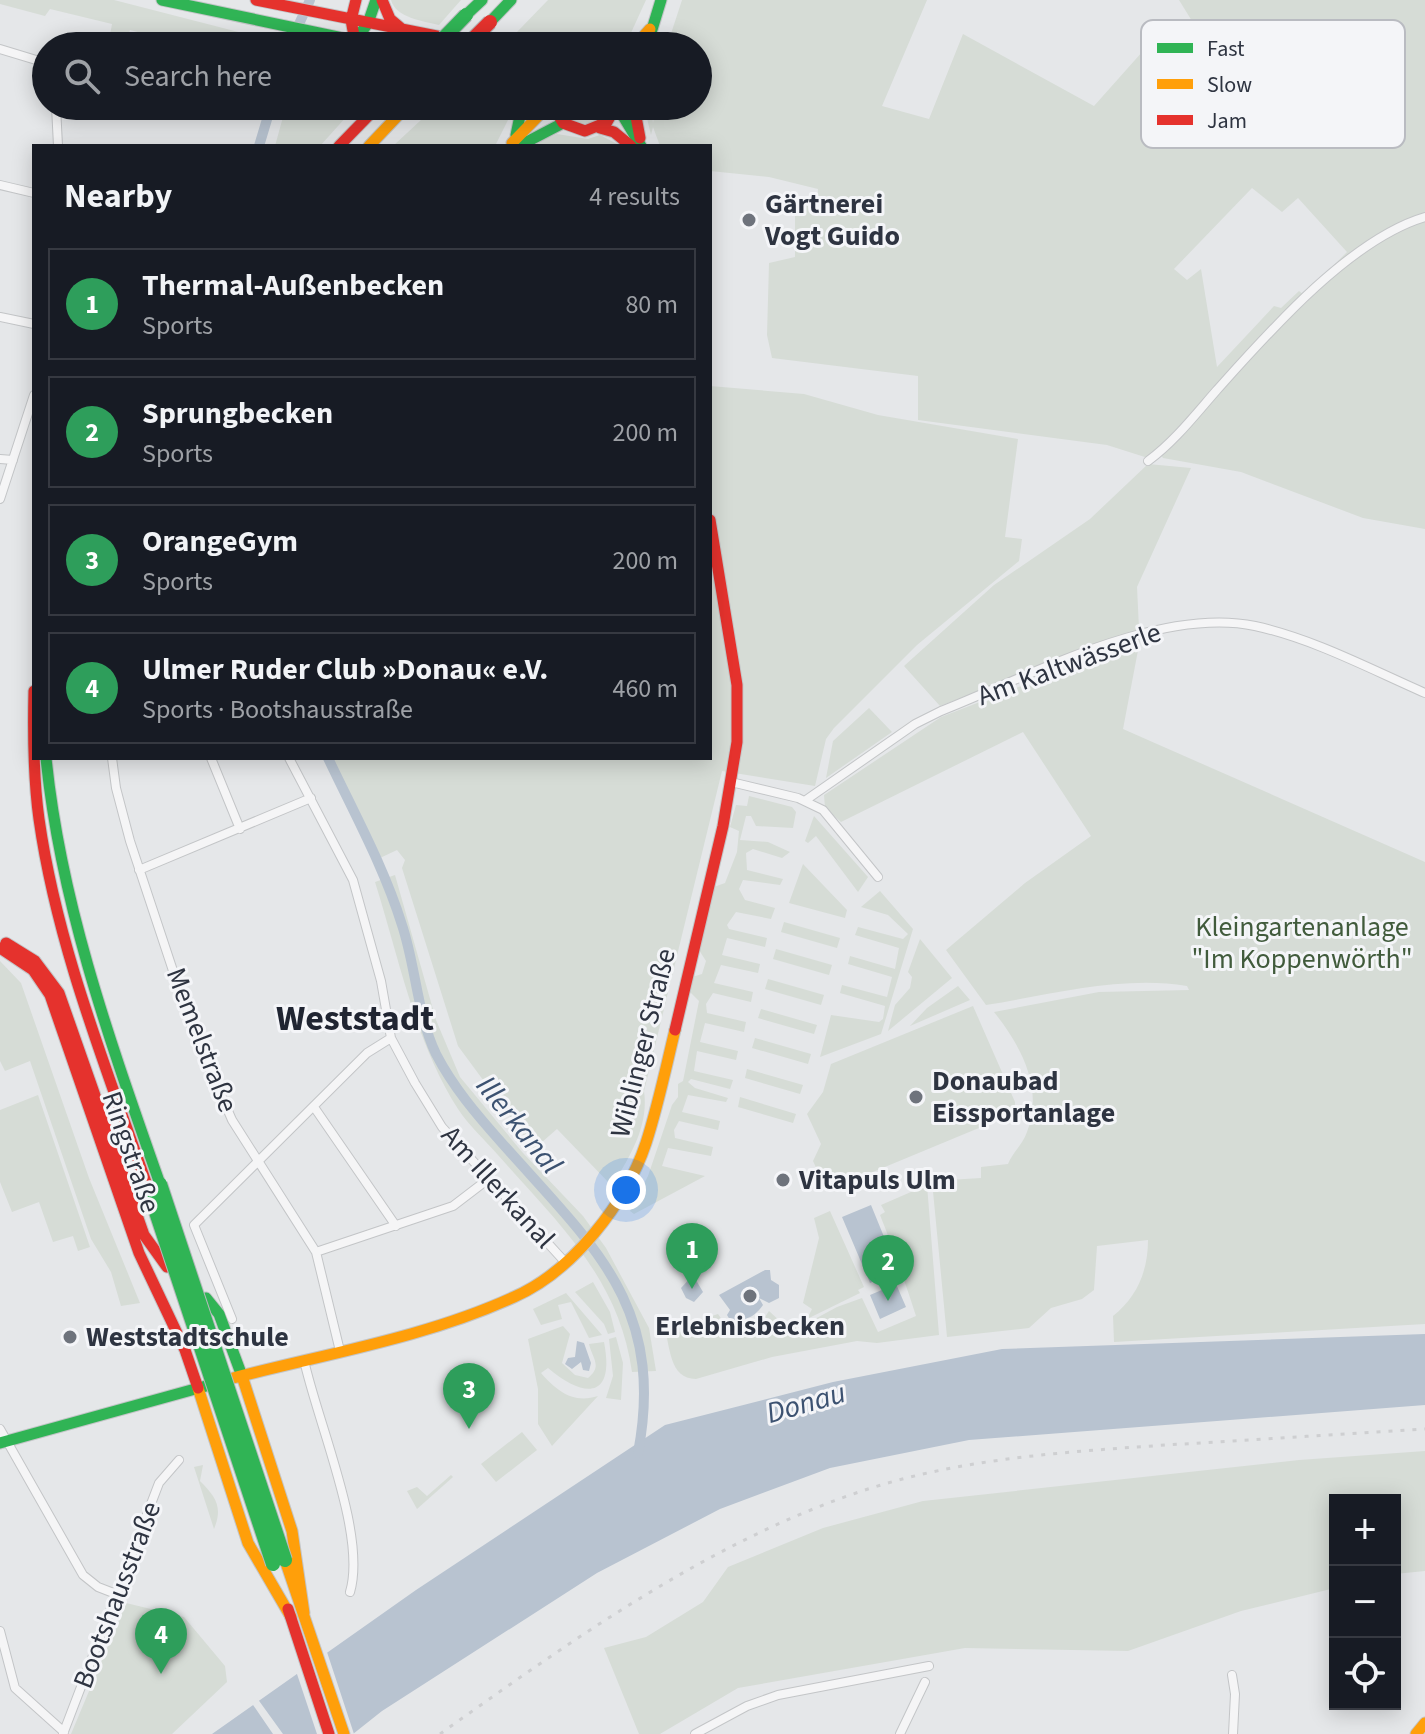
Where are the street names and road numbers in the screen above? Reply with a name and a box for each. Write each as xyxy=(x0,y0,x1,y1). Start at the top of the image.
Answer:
street label: Am Kaltwässerle xyxy=(971,612,1167,716)
street label: Wiblinger Straße xyxy=(600,944,686,1142)
street label: Memelstraße xyxy=(156,962,248,1118)
street label: Ringstraße xyxy=(92,1086,170,1218)
street label: Am Illerkanal xyxy=(432,1117,564,1257)
street label: Bootshausstraße xyxy=(63,1496,171,1694)

